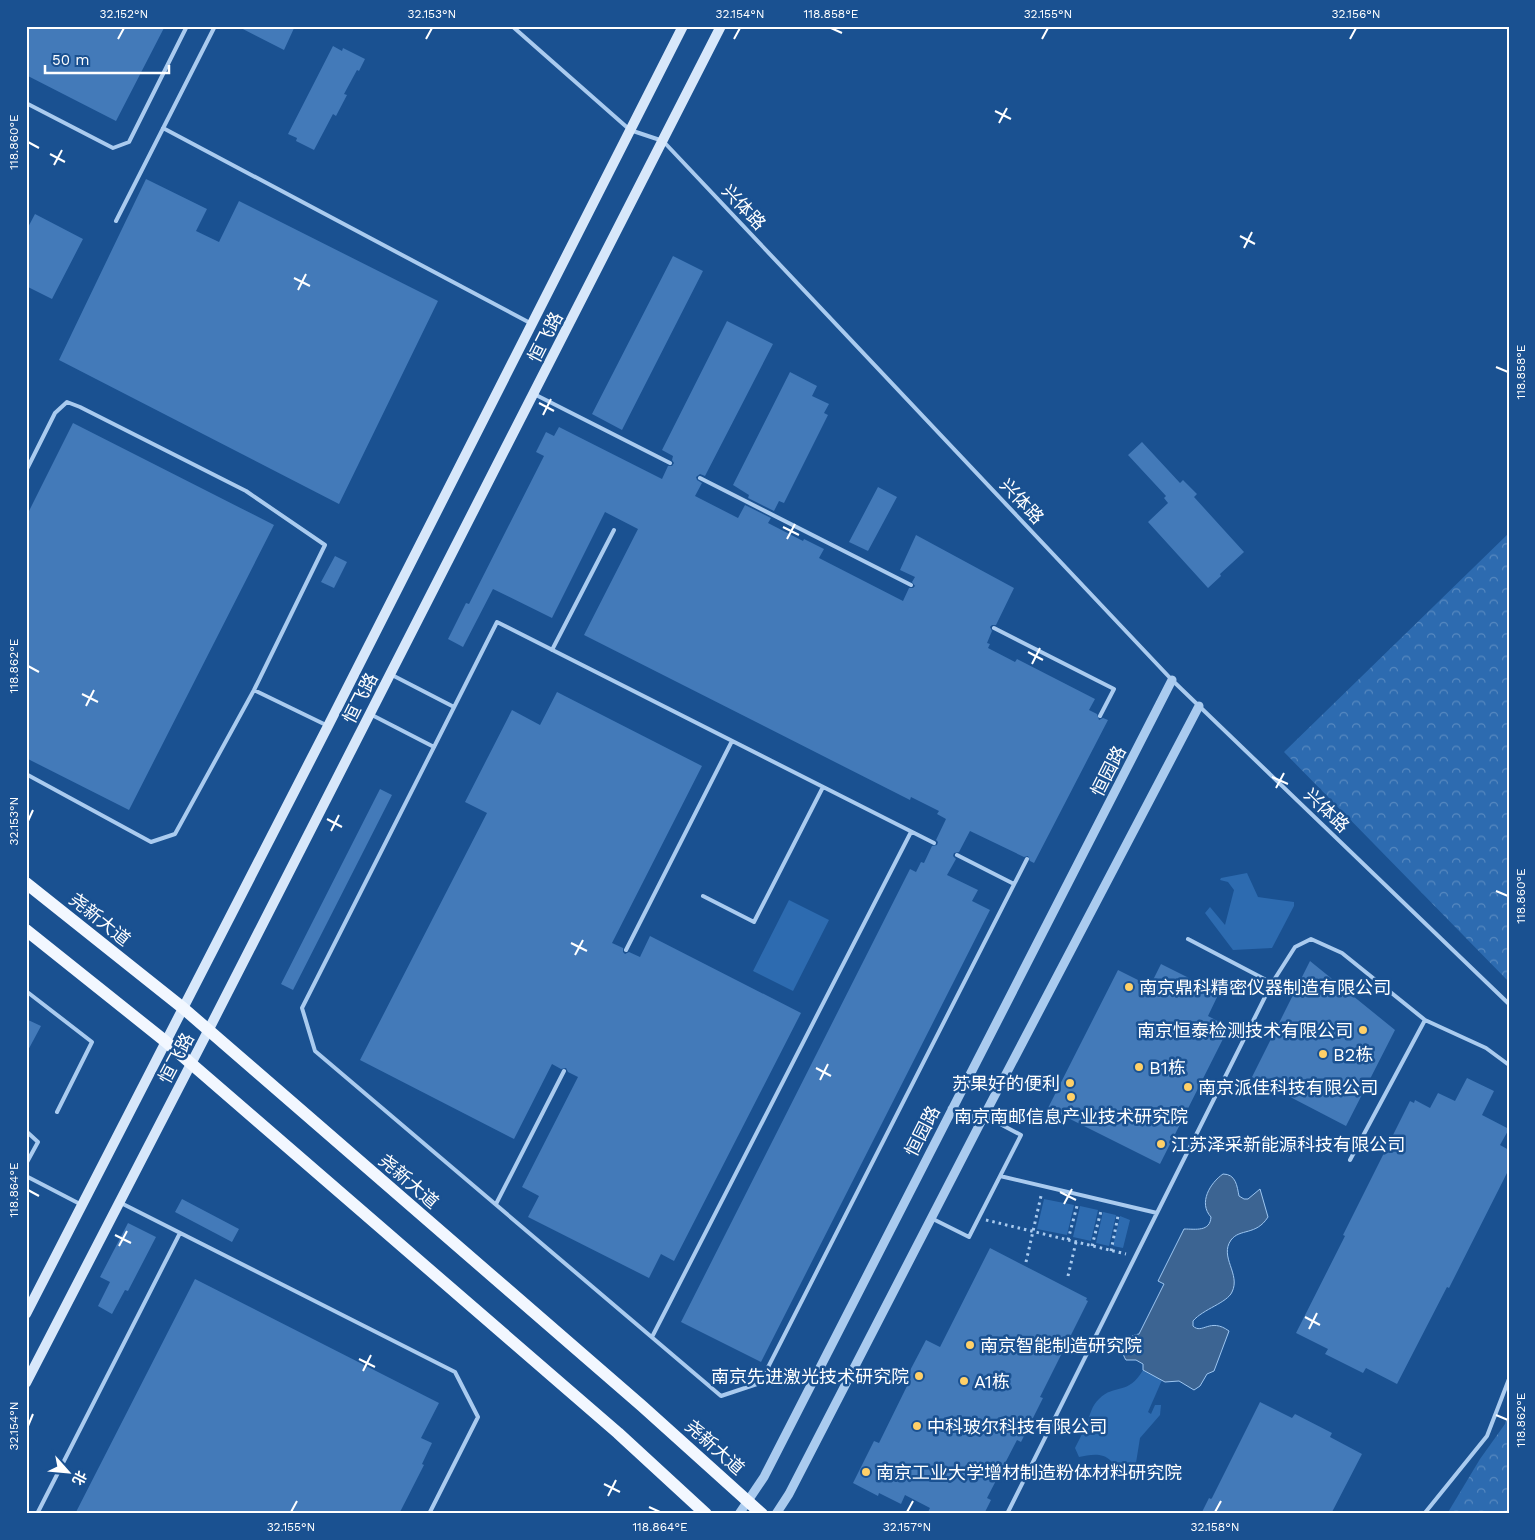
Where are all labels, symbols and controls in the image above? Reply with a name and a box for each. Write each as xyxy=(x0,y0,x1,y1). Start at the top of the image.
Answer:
text: 32.152°N xyxy=(100,7,148,21)
text: 32.153°N xyxy=(408,7,456,21)
text: 32.154°N xyxy=(715,7,765,21)
text: 118.858°E xyxy=(804,7,859,21)
text: 32.155°N xyxy=(1024,7,1072,21)
text: 32.156°N xyxy=(1331,7,1381,21)
scale bar xyxy=(45,42,169,74)
text: 50 m xyxy=(52,51,89,69)
text: 118.860°E xyxy=(7,114,21,170)
street label: 兴体路 xyxy=(718,180,770,234)
street label: 恒飞路 xyxy=(523,308,567,366)
text: 118.858°E xyxy=(1514,344,1528,399)
street label: 兴体路 xyxy=(996,474,1048,528)
text: 118.862°E xyxy=(7,638,21,693)
street label: 恒飞路 xyxy=(338,669,382,727)
street label: 恒园路 xyxy=(1086,742,1130,800)
street label: 兴体路 xyxy=(1300,784,1354,836)
text: 32.153°N xyxy=(7,797,21,845)
text: 118.860°E xyxy=(1514,868,1528,924)
street label: 尧新大道 xyxy=(65,888,135,950)
place label: 南京鼎科精密仪器制造有限公司 xyxy=(1139,977,1391,998)
marker: 南京鼎科精密仪器制造有限公司 xyxy=(1123,981,1135,993)
place label: 南京恒泰检测技术有限公司 xyxy=(1137,1020,1353,1041)
marker: 南京恒泰检测技术有限公司 xyxy=(1357,1024,1369,1036)
street label: 恒飞路 xyxy=(154,1029,198,1087)
place label: B2栋 xyxy=(1333,1044,1373,1065)
marker: B2栋 xyxy=(1317,1048,1329,1060)
place label: B1栋 xyxy=(1149,1057,1186,1078)
marker: B1栋 xyxy=(1133,1061,1145,1073)
place label: 苏果好的便利 xyxy=(952,1073,1060,1094)
marker: 苏果好的便利 xyxy=(1064,1077,1076,1089)
place label: 南京派佳科技有限公司 xyxy=(1198,1077,1378,1098)
marker: 南京派佳科技有限公司 xyxy=(1182,1081,1194,1093)
marker: 南京南邮信息产业技术研究院 xyxy=(1065,1091,1077,1103)
street label: 恒园路 xyxy=(900,1102,944,1160)
place label: 南京南邮信息产业技术研究院 xyxy=(954,1106,1188,1127)
place label: 江苏泽采新能源科技有限公司 xyxy=(1171,1134,1405,1155)
marker: 江苏泽采新能源科技有限公司 xyxy=(1155,1138,1167,1150)
street label: 尧新大道 xyxy=(375,1149,443,1213)
text: 118.864°E xyxy=(7,1162,21,1218)
place label: 南京智能制造研究院 xyxy=(980,1335,1142,1356)
marker: 南京智能制造研究院 xyxy=(964,1339,976,1351)
place label: 南京先进激光技术研究院 xyxy=(711,1366,909,1387)
marker: 南京先进激光技术研究院 xyxy=(913,1370,925,1382)
place label: A1栋 xyxy=(974,1371,1010,1392)
marker: A1栋 xyxy=(958,1375,970,1387)
text: 118.862°E xyxy=(1514,1392,1528,1447)
text: 32.154°N xyxy=(7,1401,21,1451)
street label: 尧新大道 xyxy=(681,1415,749,1479)
place label: 中科玻尔科技有限公司 xyxy=(927,1416,1107,1437)
marker: 中科玻尔科技有限公司 xyxy=(911,1420,923,1432)
north arrow xyxy=(42,1448,92,1498)
place label: 南京工业大学增材制造粉体材料研究院 xyxy=(876,1462,1182,1483)
marker: 南京工业大学增材制造粉体材料研究院 xyxy=(860,1466,872,1478)
text: 北 xyxy=(69,1468,90,1488)
text: 32.155°N xyxy=(267,1520,315,1534)
text: 118.864°E xyxy=(632,1520,688,1534)
text: 32.157°N xyxy=(883,1520,931,1534)
text: 32.158°N xyxy=(1190,1520,1240,1534)

